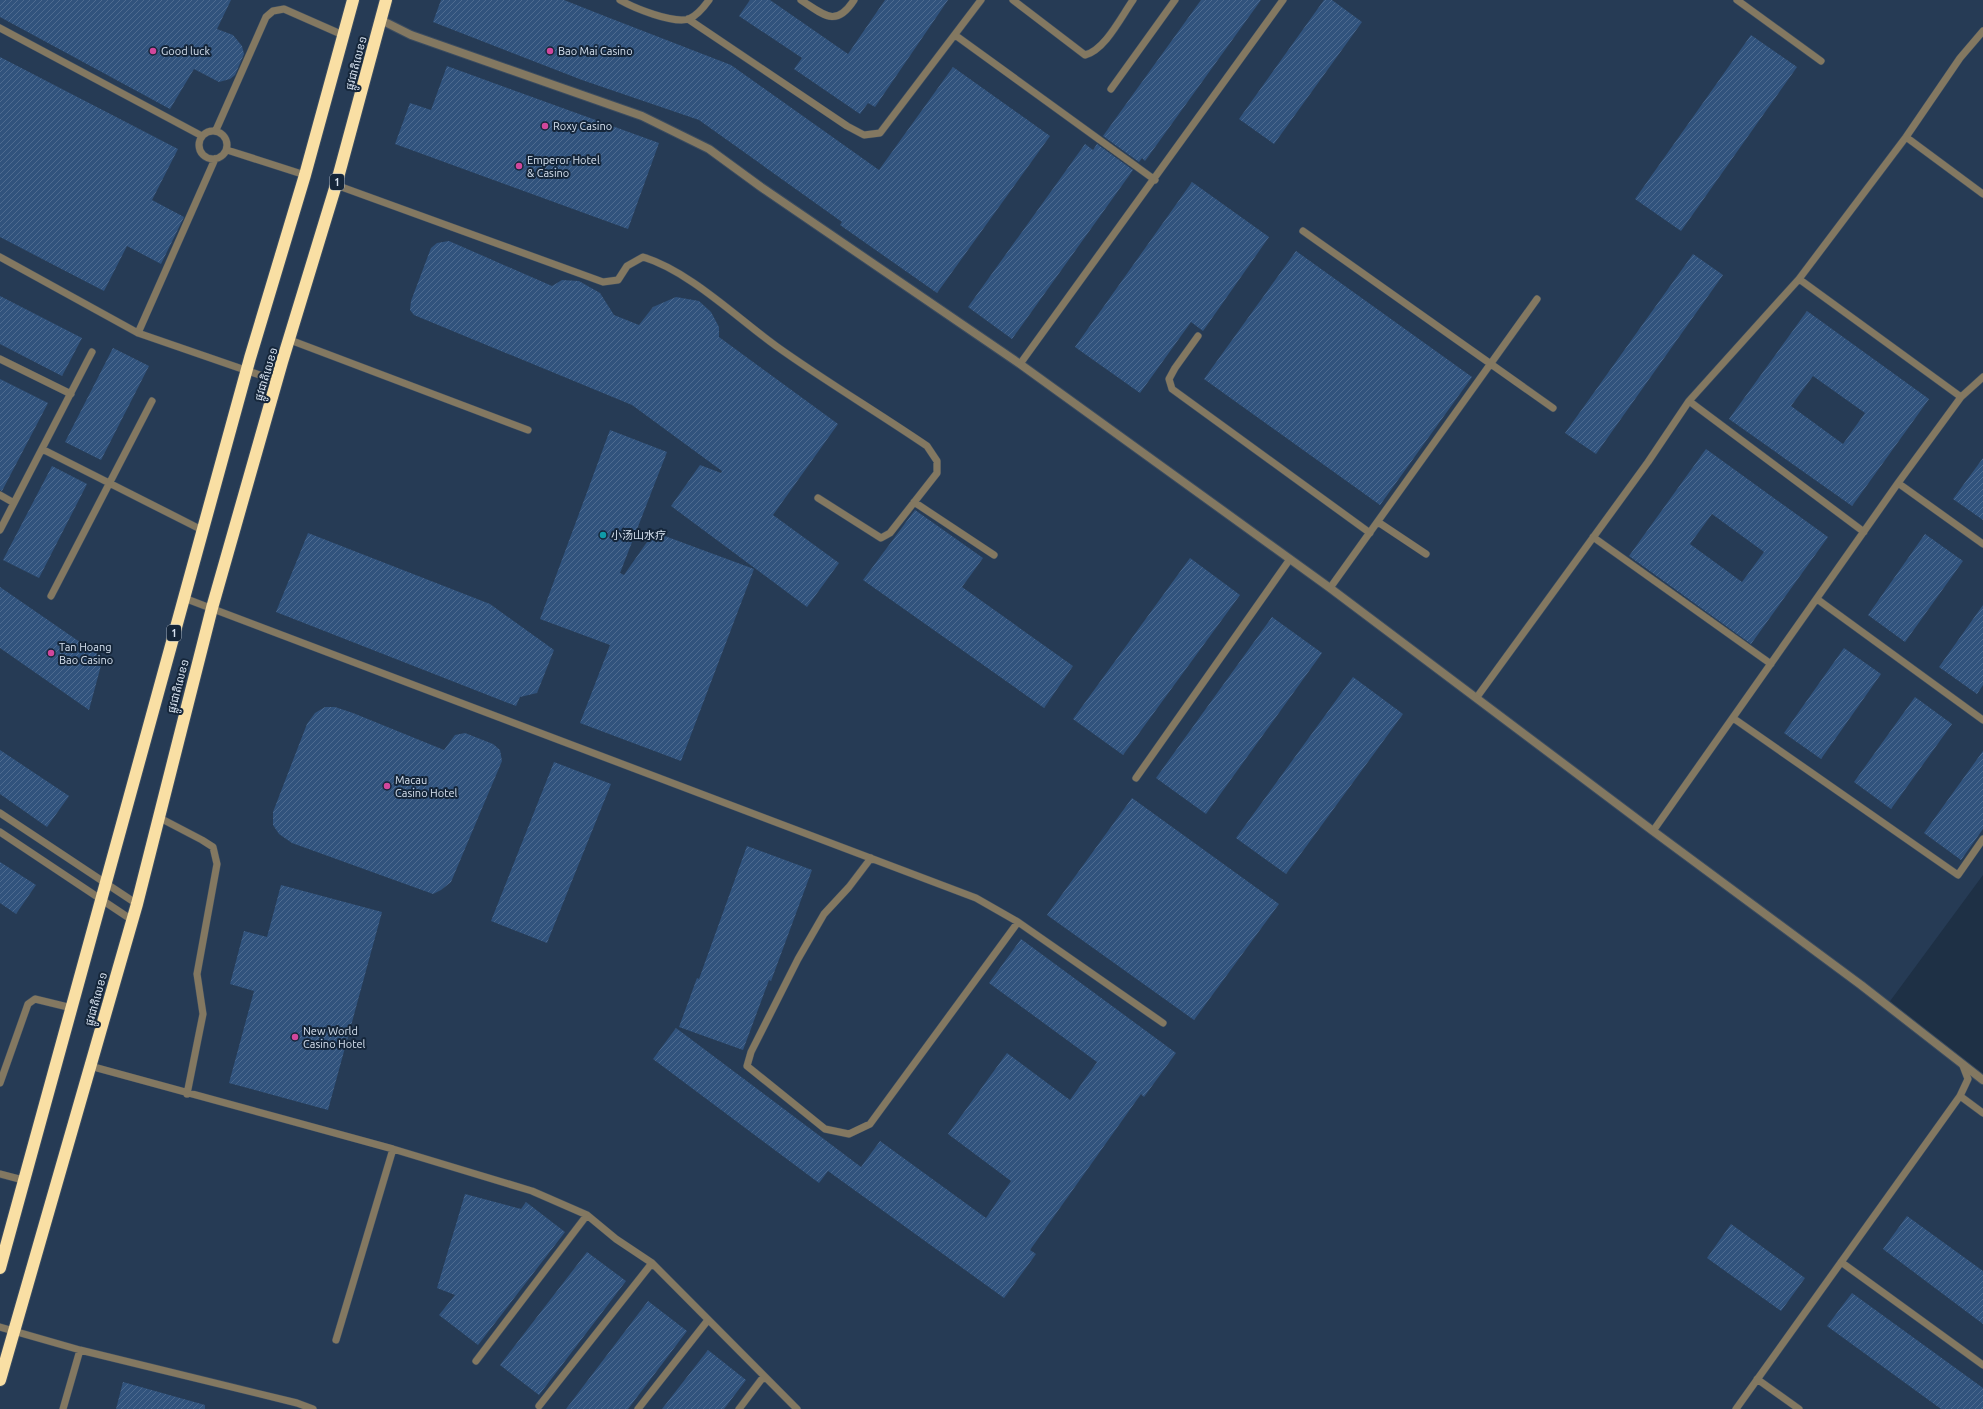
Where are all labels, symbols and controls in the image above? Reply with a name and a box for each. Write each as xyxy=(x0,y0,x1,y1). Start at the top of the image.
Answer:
street label: ផ្លូវជាតិលេខ១ xyxy=(342,35,373,92)
place label: Good luck xyxy=(161,45,210,57)
place label: Bao Mai Casino xyxy=(558,45,633,57)
marker: Good luck xyxy=(148,46,158,56)
marker: Bao Mai Casino xyxy=(545,46,555,56)
place label: Roxy Casino xyxy=(553,120,612,132)
marker: Roxy Casino xyxy=(540,121,550,131)
place label: Emperor Hotel & Casino xyxy=(527,154,600,179)
marker: Emperor Hotel & Casino xyxy=(514,161,524,171)
road number: 1 xyxy=(330,174,344,190)
street label: ផ្លូវជាតិលេខ១ xyxy=(252,346,284,403)
place label: 小汤山水疗 xyxy=(611,529,666,541)
marker: 小汤山水疗 xyxy=(598,530,608,540)
road number: 1 xyxy=(167,625,181,641)
place label: Tan Hoang Bao Casino xyxy=(59,641,113,666)
marker: Tan Hoang Bao Casino xyxy=(46,648,56,658)
street label: ផ្លូវជាតិលេខ១ xyxy=(164,658,195,715)
place label: Macau Casino Hotel xyxy=(395,774,458,799)
marker: Macau Casino Hotel xyxy=(382,781,392,791)
street label: ផ្លូវជាតិលេខ១ xyxy=(82,971,113,1028)
place label: New World Casino Hotel xyxy=(303,1025,366,1050)
marker: New World Casino Hotel xyxy=(290,1032,300,1042)

